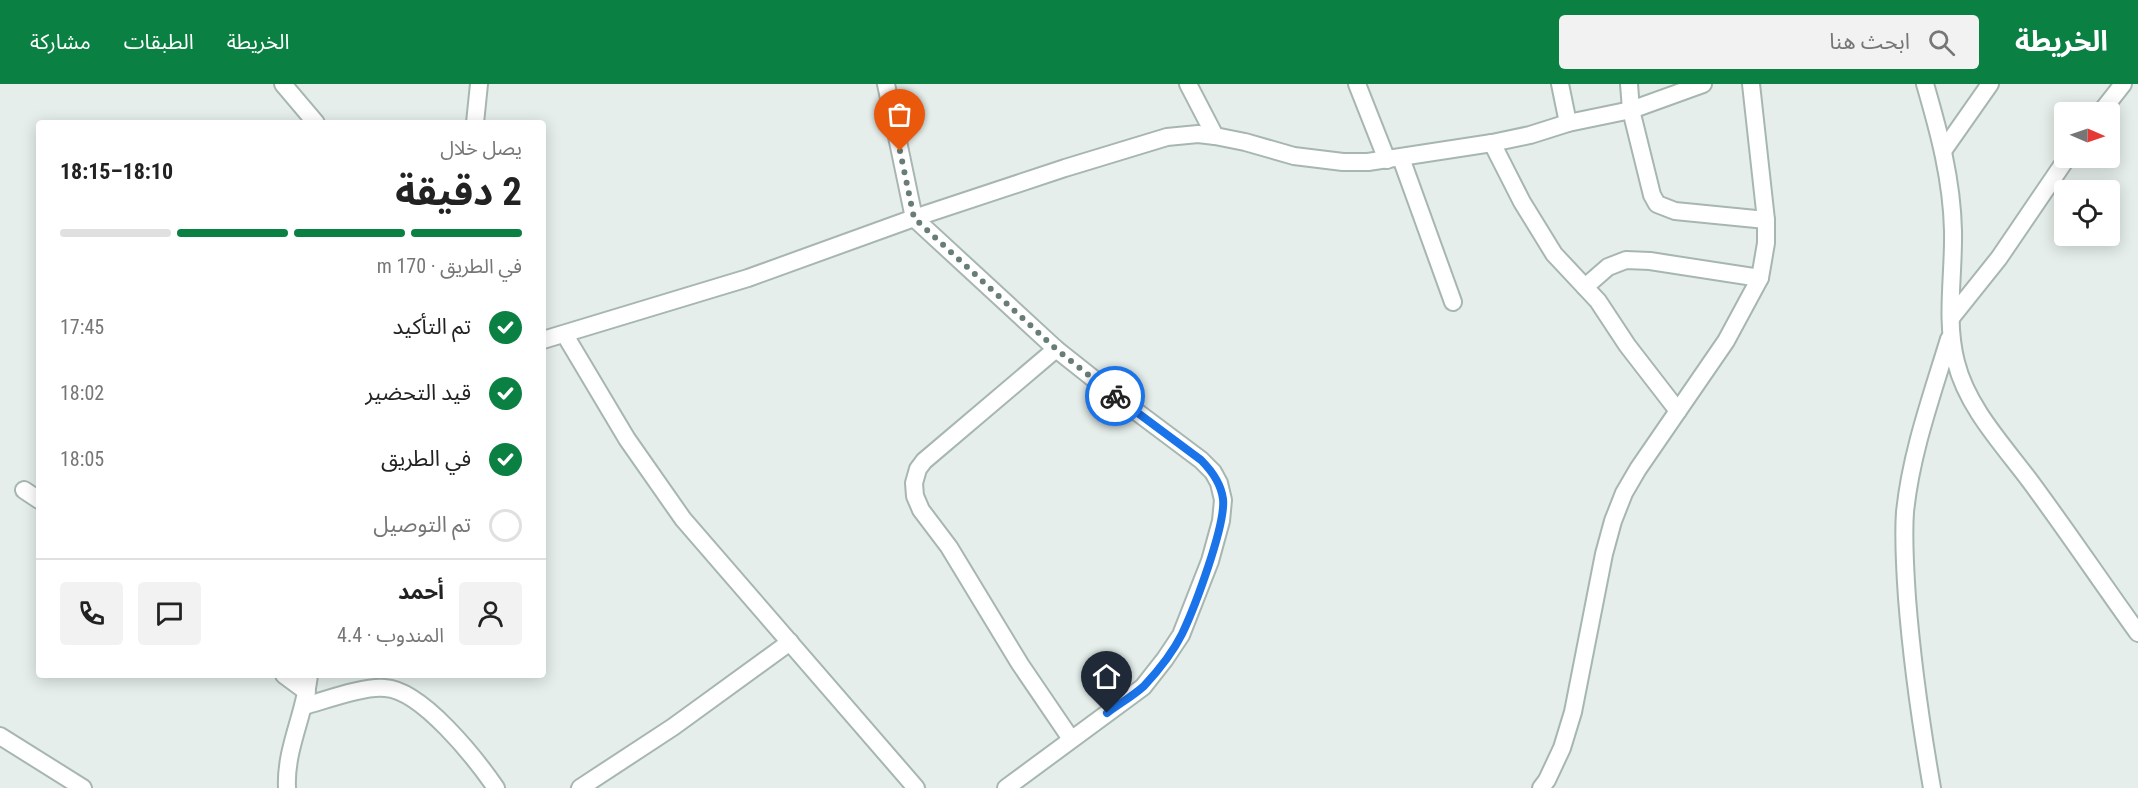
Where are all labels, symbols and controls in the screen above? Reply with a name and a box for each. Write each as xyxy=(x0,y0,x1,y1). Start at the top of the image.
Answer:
search box xyxy=(1559,15,1979,69)
text: الخريطة xyxy=(2015,25,2108,58)
icon: search xyxy=(1925,26,1958,59)
text: ابحث هنا xyxy=(1829,29,1910,54)
text: مشاركة xyxy=(30,30,91,54)
text: الطبقات xyxy=(124,30,194,54)
text: الخريطة xyxy=(227,30,290,54)
pin xyxy=(874,89,925,151)
icon: bag xyxy=(883,98,916,131)
north arrow xyxy=(2054,102,2120,168)
map controls xyxy=(2054,102,2120,246)
text: يصل خلال xyxy=(440,136,522,160)
text: 18:10–18:15 xyxy=(60,159,173,184)
text: 2 دقيقة xyxy=(395,169,522,215)
button: locate xyxy=(2054,180,2120,246)
text: في الطريق · 170 m xyxy=(377,254,522,278)
icon: check xyxy=(489,311,522,344)
text: تم التأكيد xyxy=(393,314,471,339)
text: 17:45 xyxy=(60,315,104,339)
courier xyxy=(1085,366,1145,426)
icon: check xyxy=(489,377,522,410)
text: قيد التحضير xyxy=(365,380,471,405)
icon: bike xyxy=(1099,380,1132,413)
text: 18:02 xyxy=(60,381,104,405)
icon: check xyxy=(489,443,522,476)
text: في الطريق xyxy=(381,446,471,471)
text: 18:05 xyxy=(60,447,104,471)
text: تم التوصيل xyxy=(373,512,471,537)
text: أحمد xyxy=(398,579,444,604)
button: phone xyxy=(60,582,123,645)
button: chat xyxy=(138,582,201,645)
button: person xyxy=(459,582,522,645)
text: المندوب · 4.4 xyxy=(337,623,444,647)
pin xyxy=(1081,651,1132,713)
icon: home xyxy=(1090,660,1123,693)

